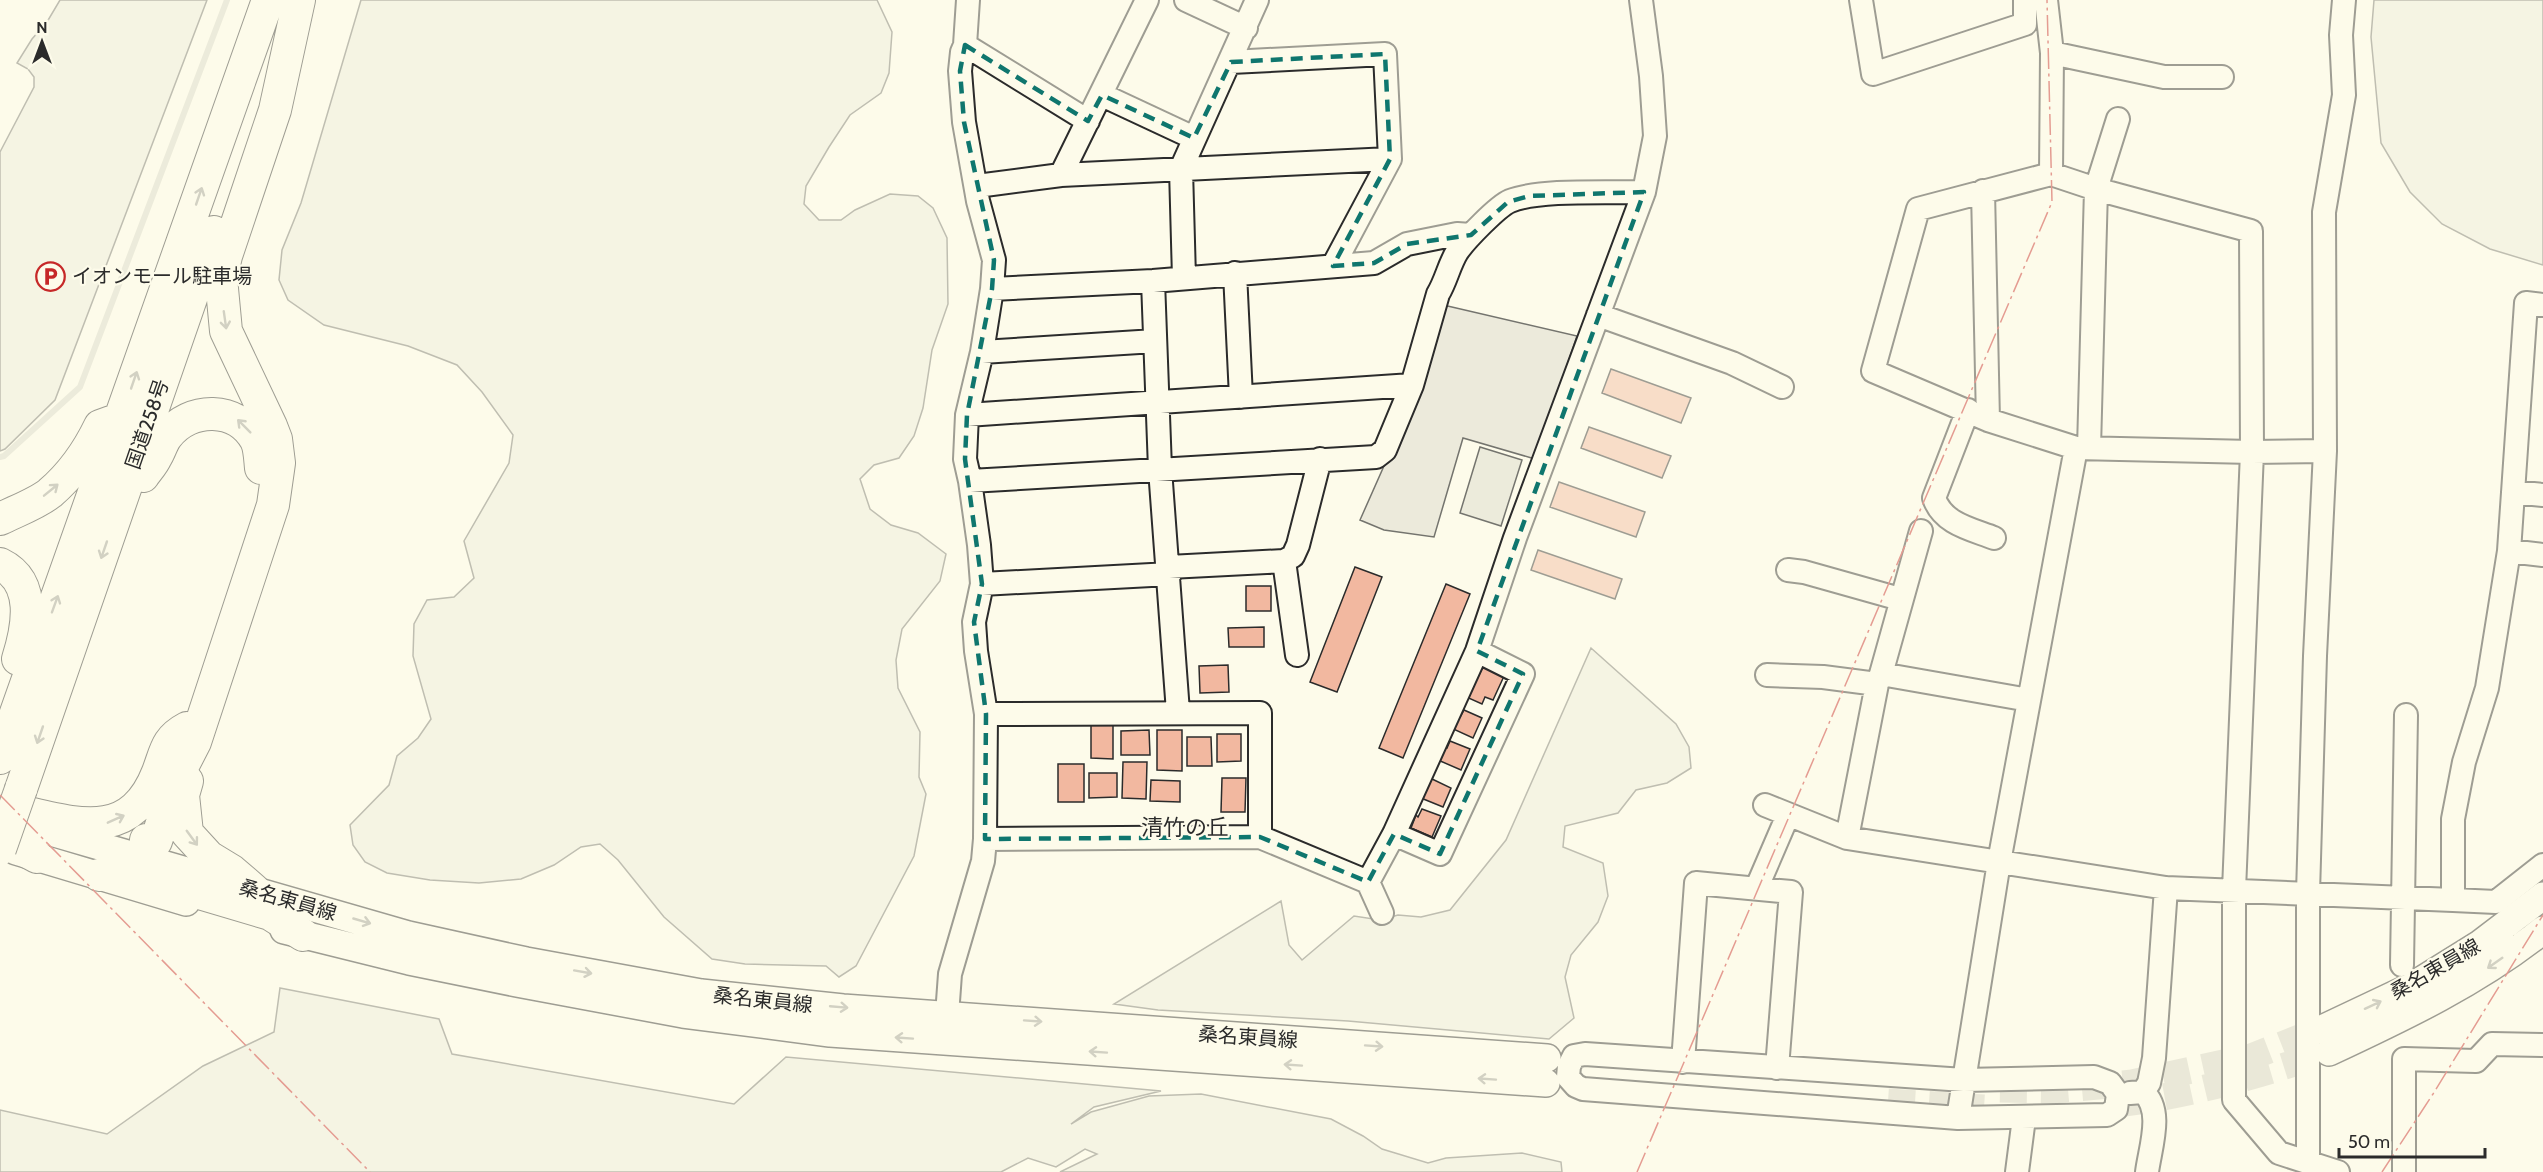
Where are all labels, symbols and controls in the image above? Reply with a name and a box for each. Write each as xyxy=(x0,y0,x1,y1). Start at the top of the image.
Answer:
north arrow xyxy=(12,12,72,72)
text: N xyxy=(36,18,48,37)
one-way arrow xyxy=(194,187,205,206)
parking icon: イオンモール駐車場 xyxy=(35,260,67,292)
place label: イオンモール駐車場 xyxy=(72,264,252,288)
one-way arrow xyxy=(219,310,230,330)
one-way arrow xyxy=(130,371,141,390)
street label: 国道258号 xyxy=(120,376,174,472)
one-way arrow xyxy=(237,419,252,434)
one-way arrow xyxy=(43,484,59,497)
one-way arrow xyxy=(97,540,108,559)
one-way arrow xyxy=(50,595,61,613)
one-way arrow xyxy=(34,725,45,744)
one-way arrow xyxy=(107,813,125,824)
district label: 清竹の丘 xyxy=(1141,814,1229,841)
one-way arrow xyxy=(186,830,198,846)
street label: 桑名東員線 xyxy=(237,875,339,925)
one-way arrow xyxy=(352,916,371,927)
street label: 桑名東員線 xyxy=(2386,934,2484,1004)
one-way arrow xyxy=(2487,957,2504,970)
one-way arrow xyxy=(573,967,593,978)
street label: 桑名東員線 xyxy=(712,983,814,1017)
one-way arrow xyxy=(2363,998,2381,1010)
one-way arrow xyxy=(828,1002,848,1013)
one-way arrow xyxy=(1023,1016,1043,1027)
street label: 桑名東員線 xyxy=(1197,1022,1299,1052)
one-way arrow xyxy=(894,1032,914,1043)
one-way arrow xyxy=(1364,1041,1384,1052)
one-way arrow xyxy=(1089,1046,1109,1057)
one-way arrow xyxy=(1283,1060,1303,1071)
one-way arrow xyxy=(1478,1073,1498,1084)
scale bar xyxy=(2339,1121,2484,1159)
text: 50 m xyxy=(2348,1131,2390,1153)

